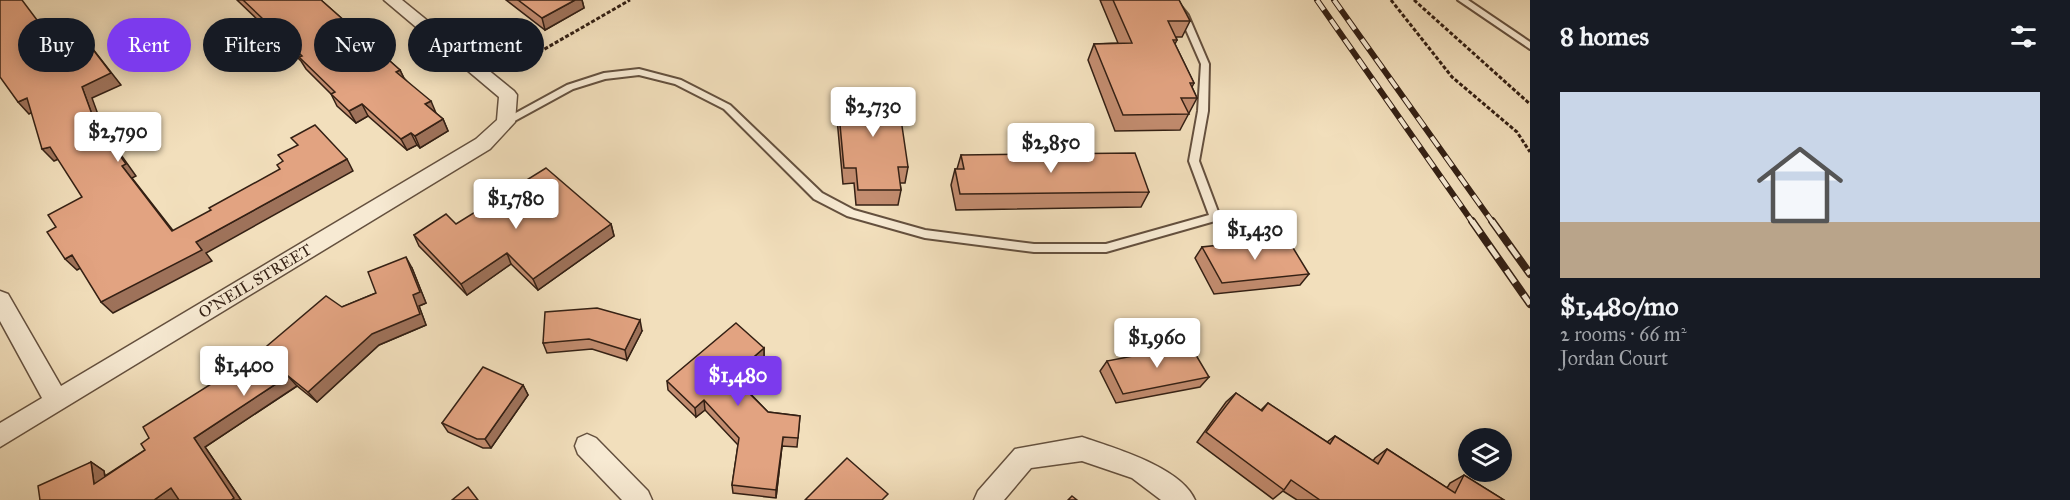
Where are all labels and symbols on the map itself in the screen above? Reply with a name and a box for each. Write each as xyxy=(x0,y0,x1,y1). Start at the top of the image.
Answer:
pin: $2,730 xyxy=(824,87,922,138)
pin: $2,790 xyxy=(69,112,167,163)
pin: $2,850 xyxy=(1002,123,1100,174)
pin: $1,780 xyxy=(467,179,565,230)
pin: $1,430 xyxy=(1206,210,1304,261)
street label: O'NEIL STREET xyxy=(195,240,315,322)
pin: $1,960 xyxy=(1108,318,1206,369)
pin: $1,400 xyxy=(195,346,293,397)
pin: $1,480 xyxy=(689,356,787,407)

